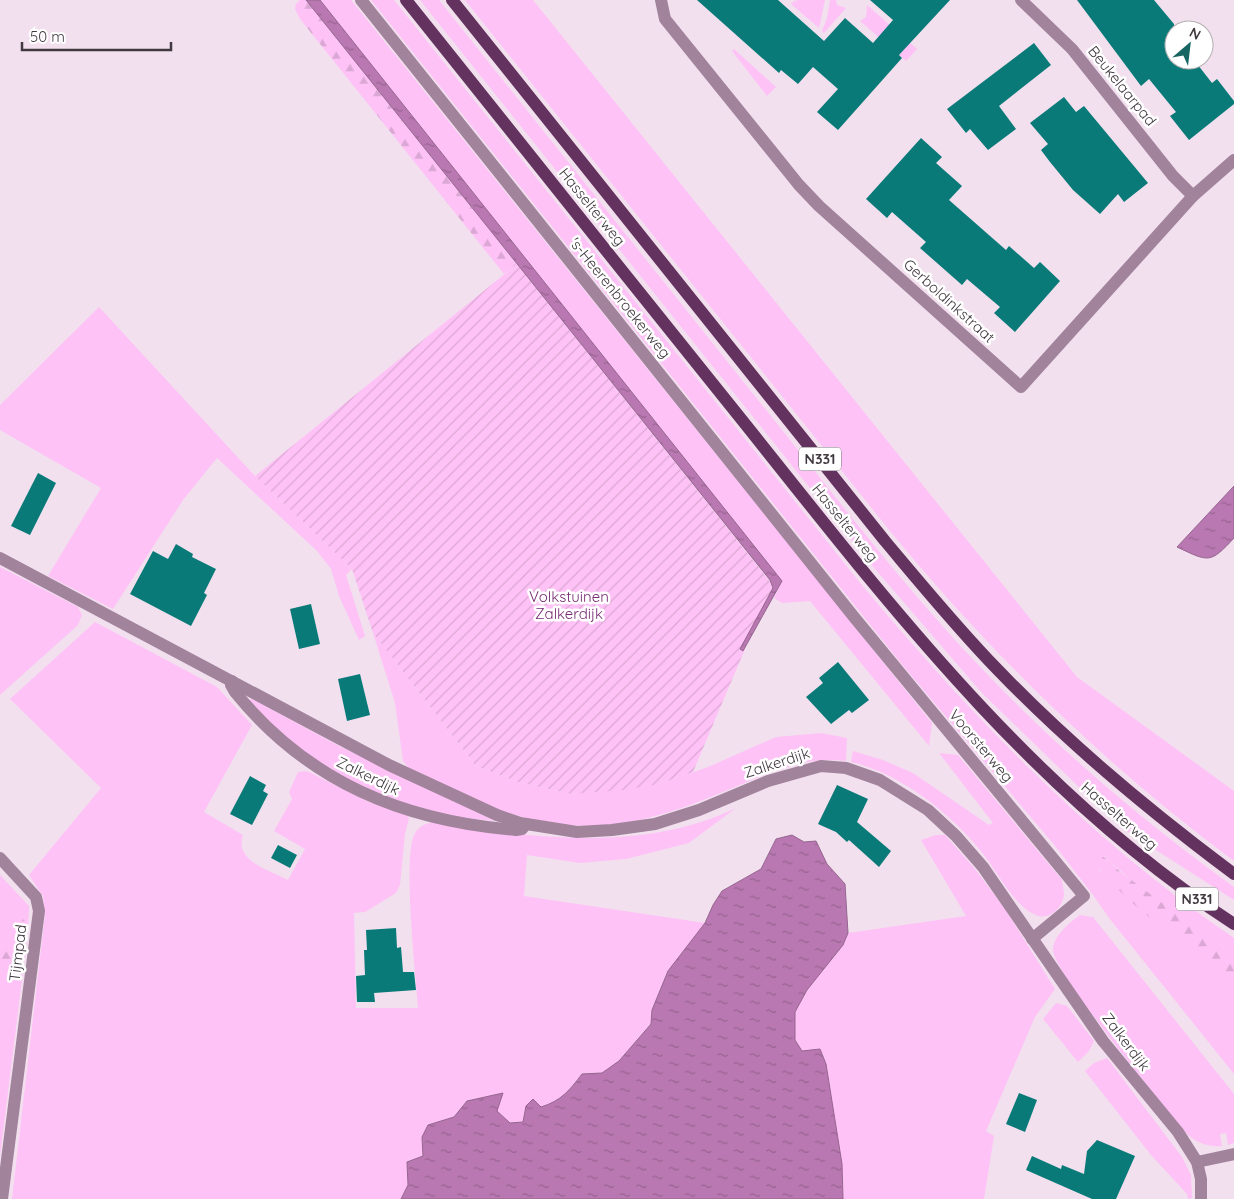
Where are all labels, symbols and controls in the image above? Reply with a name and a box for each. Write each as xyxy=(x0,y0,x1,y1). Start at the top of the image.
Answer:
scale bar xyxy=(22,20,171,52)
north arrow xyxy=(1164,20,1214,70)
text: N xyxy=(1186,23,1204,44)
text: 50 m xyxy=(30,27,65,46)
street label: Beukelaarpad xyxy=(1084,42,1161,130)
street label: Hasselterweg xyxy=(555,164,630,250)
street label: 's-Heerenbroekerweg xyxy=(566,233,675,362)
street label: Gerboldinkstraat xyxy=(900,255,999,347)
road number: N331 xyxy=(799,448,841,470)
street label: Hasselterweg xyxy=(808,480,883,566)
park label: Volkstuinen Zalkerdijk xyxy=(529,587,609,623)
street label: Voorsterweg xyxy=(945,705,1017,786)
street label: Zalkerdijk xyxy=(741,743,812,782)
street label: Zalkerdijk xyxy=(333,752,403,799)
street label: Hasselterweg xyxy=(1077,777,1161,854)
road number: N331 xyxy=(1176,888,1218,911)
street label: Tijmpad xyxy=(5,923,30,983)
street label: Zalkerdijk xyxy=(1098,1009,1155,1075)

